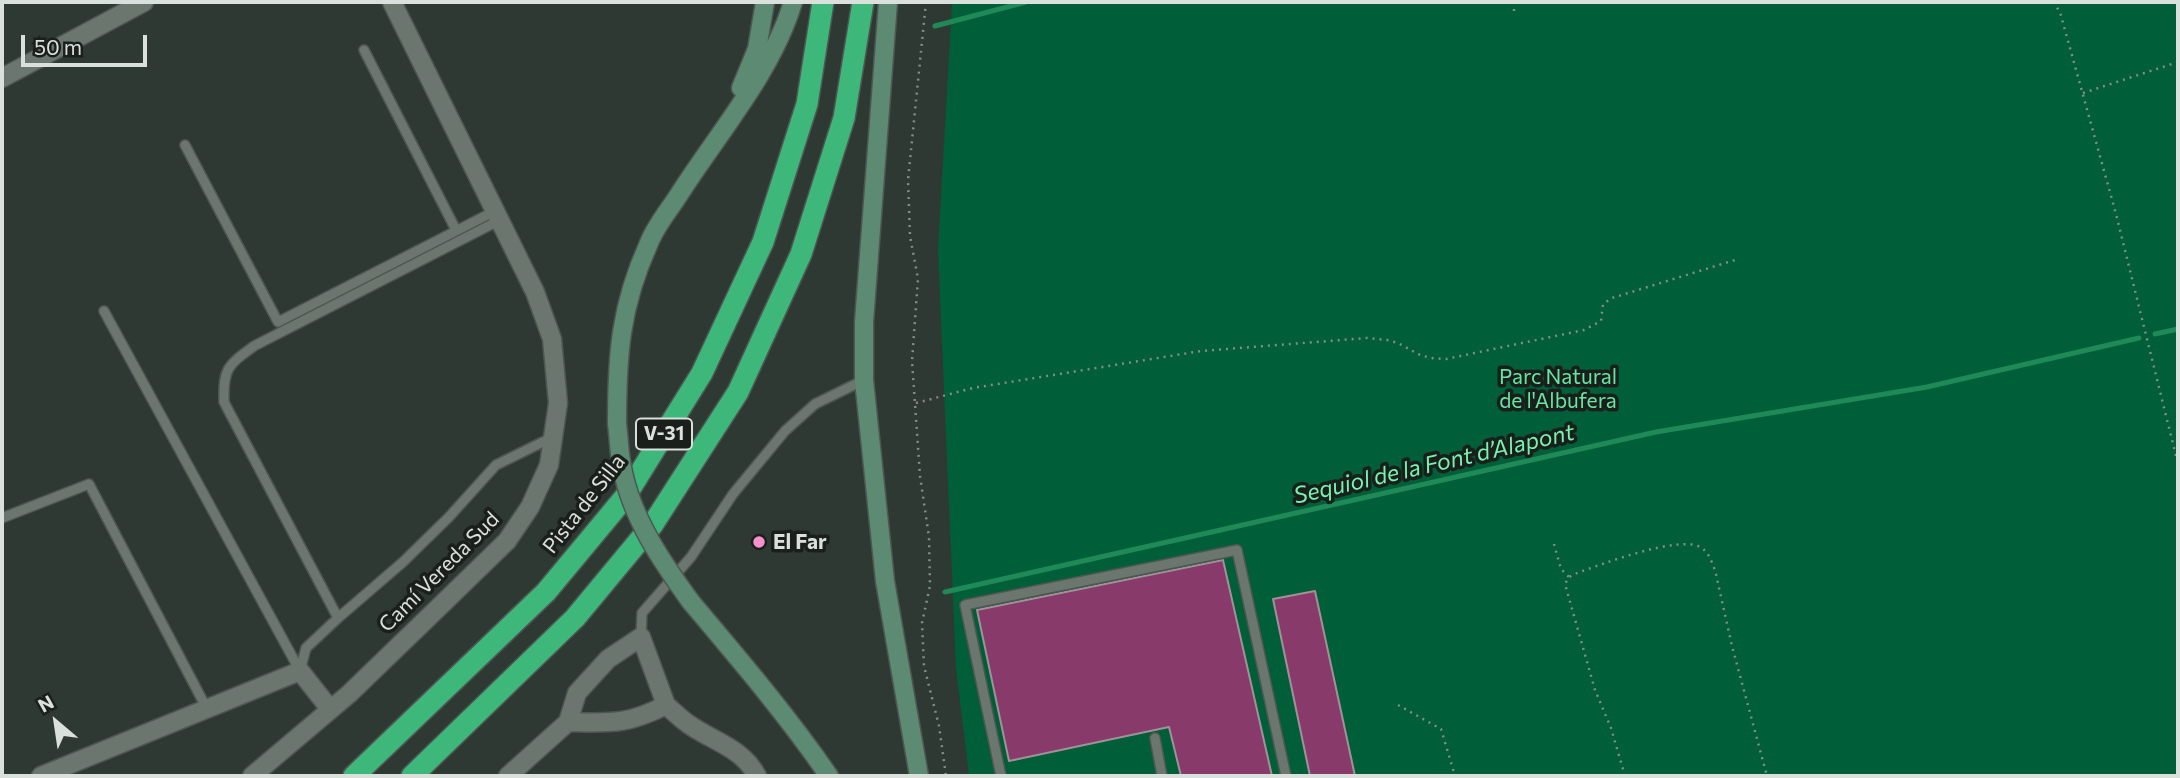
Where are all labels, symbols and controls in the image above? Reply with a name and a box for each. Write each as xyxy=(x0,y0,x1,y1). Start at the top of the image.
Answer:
scale bar xyxy=(24,21,150,65)
text: 50 m xyxy=(34,34,82,59)
park label: Parc Natural de l'Albufera xyxy=(1499,364,1617,414)
road number: V-31 xyxy=(636,418,692,449)
water label: Sequiol de la Font d’Alapont xyxy=(1291,418,1577,510)
street label: Pista de Silla xyxy=(538,450,630,558)
street label: Camí Vereda Sud xyxy=(374,507,504,637)
place label: El Far xyxy=(773,529,827,555)
marker: El Far xyxy=(751,534,767,550)
north arrow xyxy=(21,687,91,757)
text: N xyxy=(34,690,57,717)

